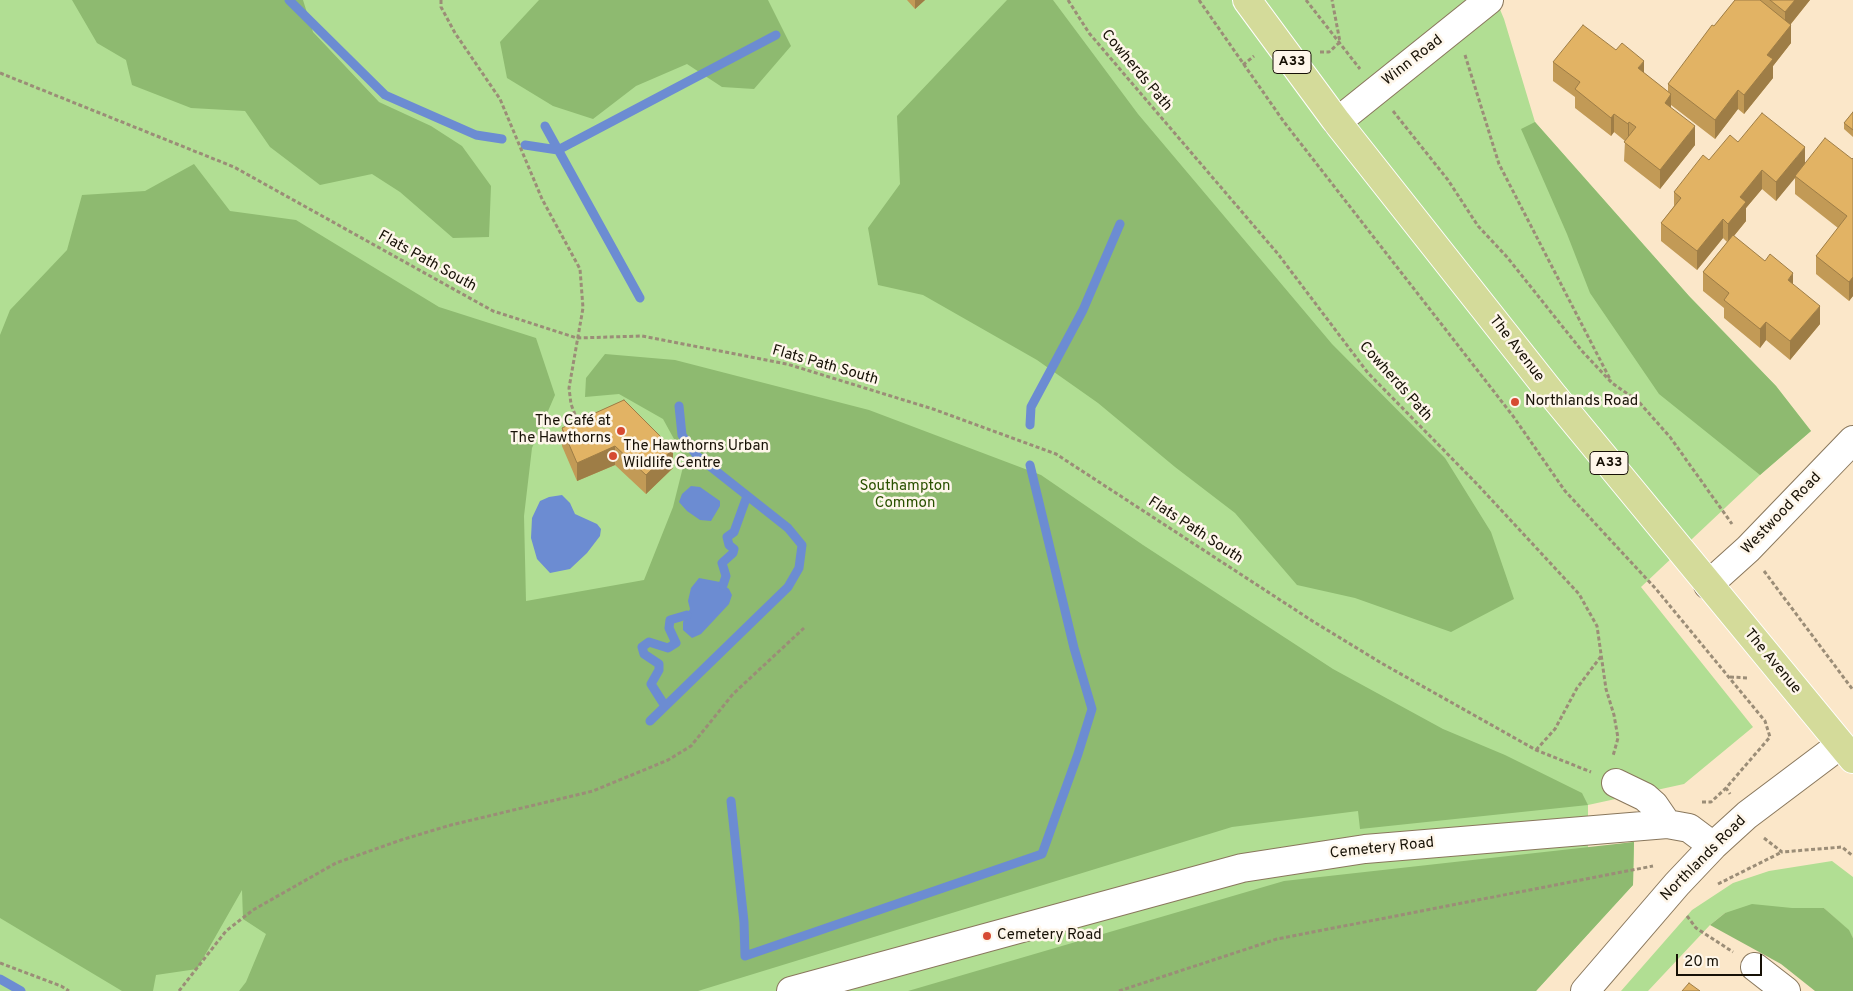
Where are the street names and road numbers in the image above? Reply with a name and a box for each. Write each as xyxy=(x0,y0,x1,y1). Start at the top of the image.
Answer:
street label: Cowherds Path xyxy=(1097,27,1175,115)
street label: Winn Road xyxy=(1379,32,1447,90)
road number: A33 xyxy=(1273,51,1311,74)
street label: Flats Path South xyxy=(375,228,479,296)
street label: The Avenue xyxy=(1485,312,1547,386)
street label: Cowherds Path xyxy=(1355,339,1435,425)
street label: Flats Path South xyxy=(770,342,880,390)
road number: A33 xyxy=(1590,452,1628,474)
street label: Westwood Road xyxy=(1738,469,1826,559)
street label: Flats Path South xyxy=(1144,494,1246,568)
street label: The Avenue xyxy=(1740,626,1804,698)
street label: Northlands Road xyxy=(1658,813,1750,905)
street label: Cemetery Road xyxy=(1329,835,1435,863)

